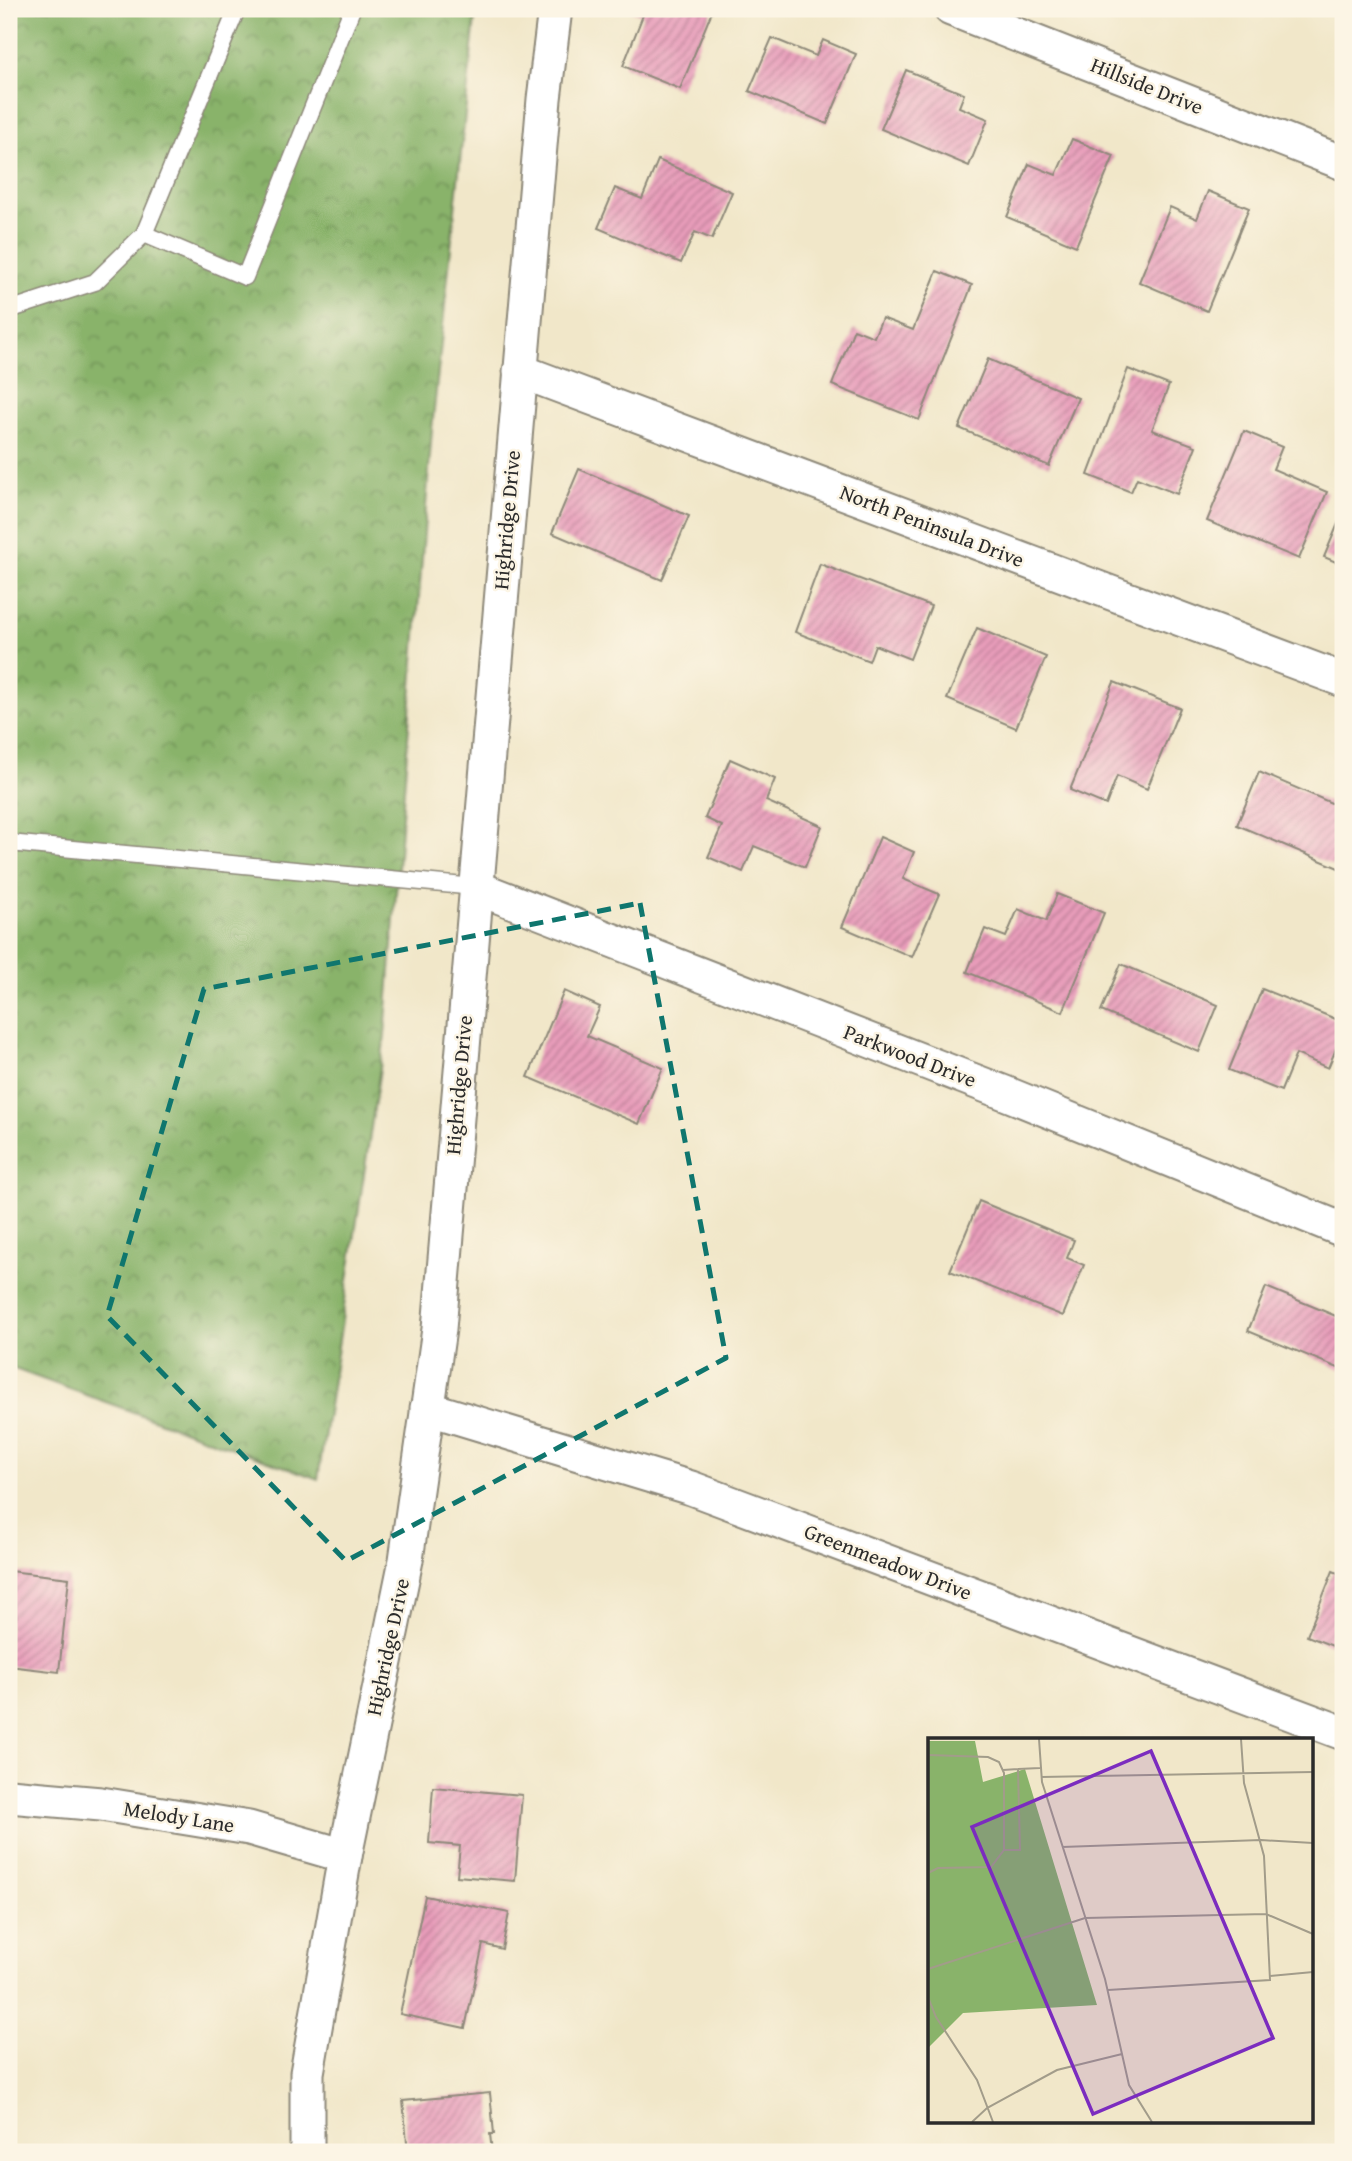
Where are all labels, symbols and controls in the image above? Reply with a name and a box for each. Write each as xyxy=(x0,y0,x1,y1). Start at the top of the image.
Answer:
street label: Hillside Drive xyxy=(1086,49,1208,122)
street label: Highridge Drive xyxy=(485,449,528,591)
street label: North Peninsula Drive xyxy=(836,476,1029,575)
street label: Highridge Drive xyxy=(437,1014,480,1156)
street label: Parkwood Drive xyxy=(839,1016,981,1095)
street label: Greenmeadow Drive xyxy=(800,1515,977,1608)
street label: Highridge Drive xyxy=(358,1575,417,1719)
inset map xyxy=(928,1738,1314,2122)
street label: Melody Lane xyxy=(121,1792,237,1841)

